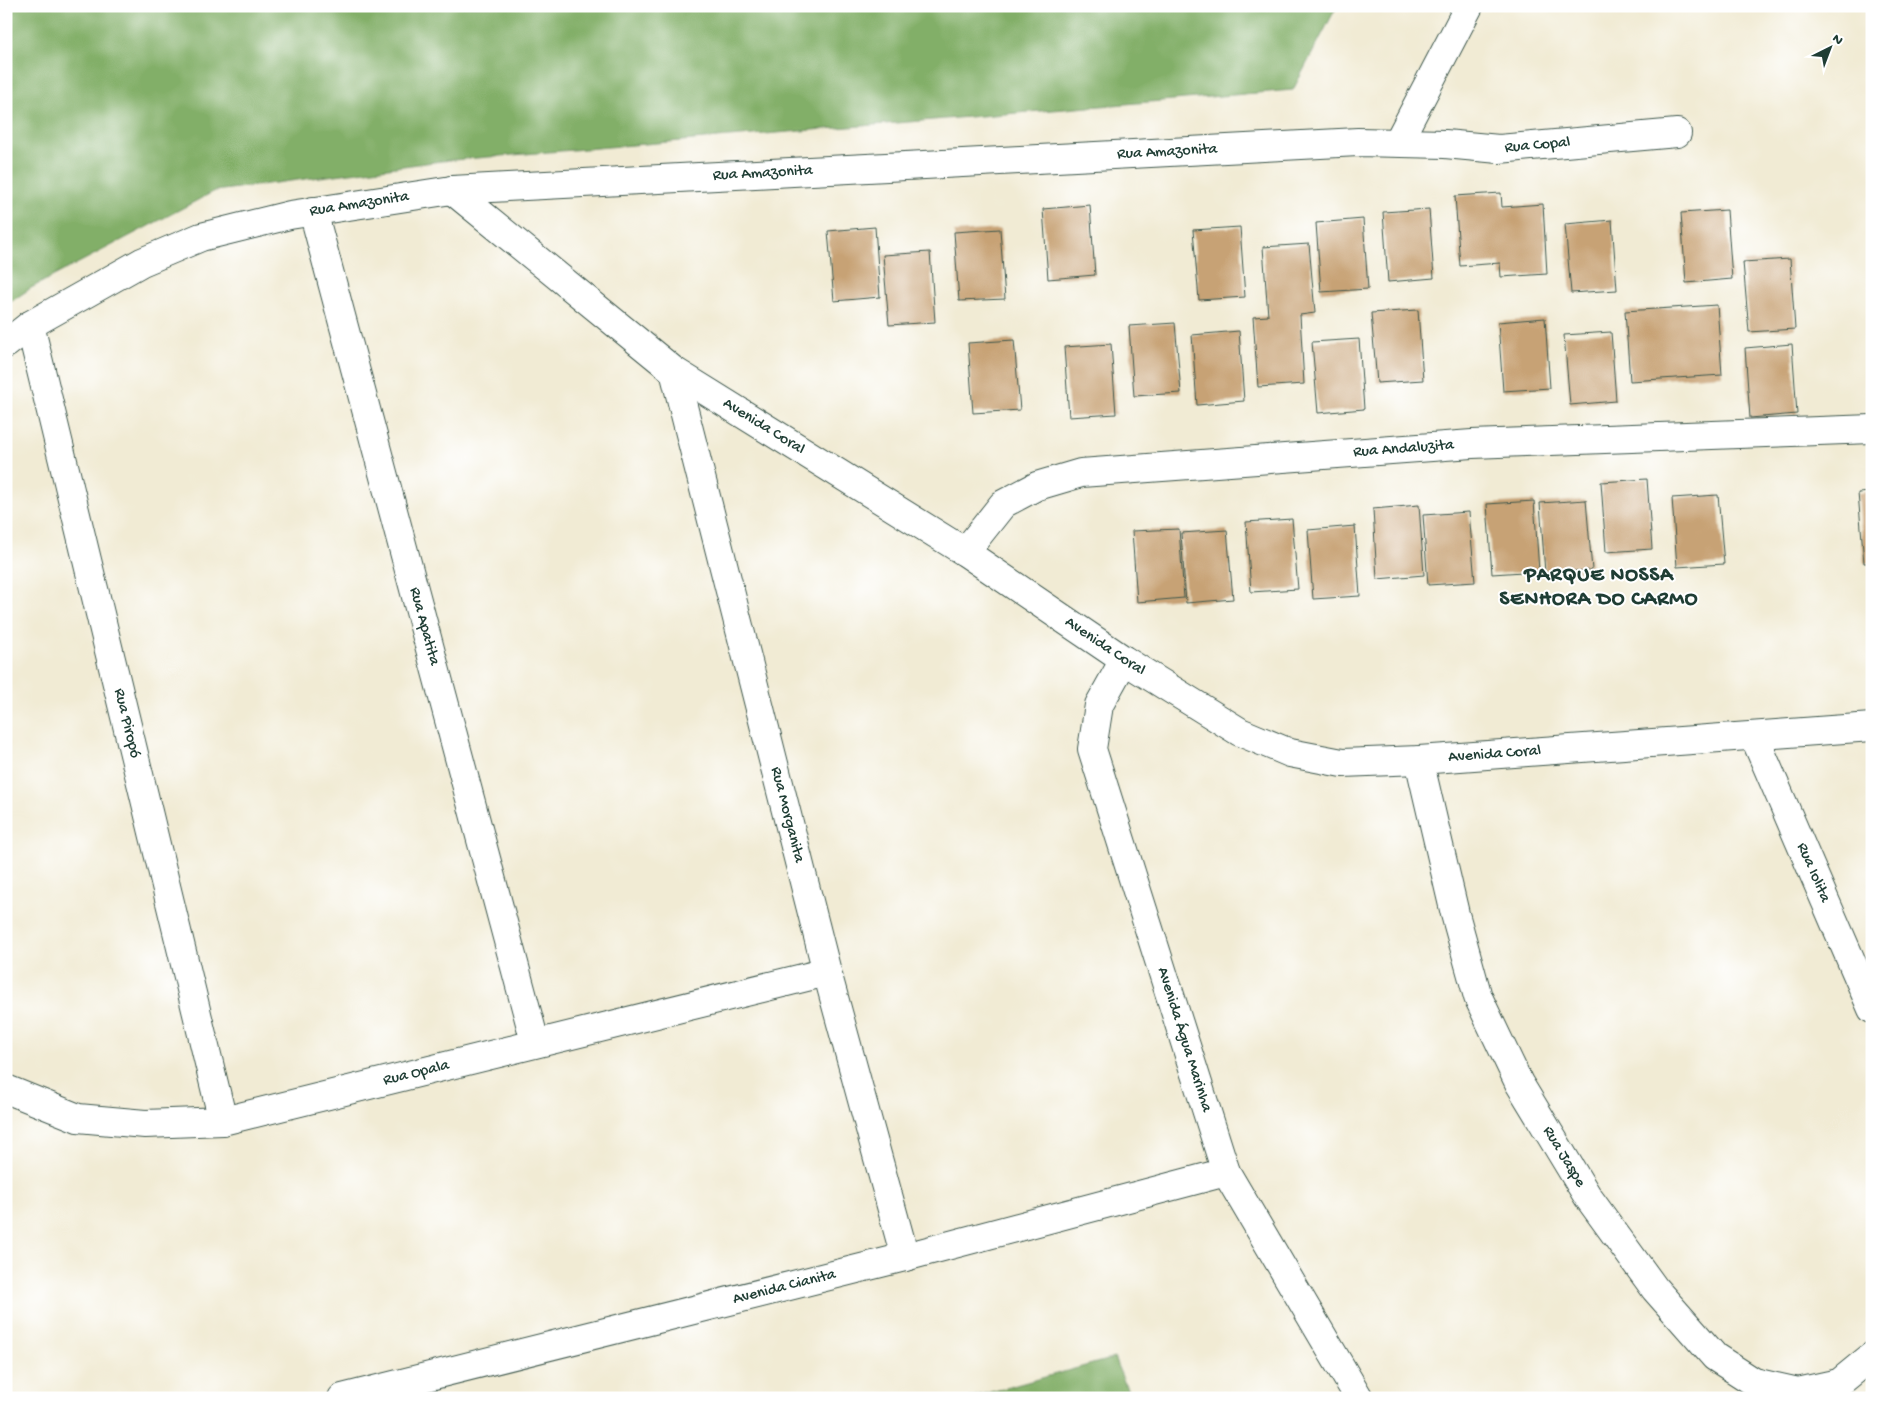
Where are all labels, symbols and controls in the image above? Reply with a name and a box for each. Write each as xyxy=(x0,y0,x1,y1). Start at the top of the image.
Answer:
north arrow xyxy=(1806,22,1856,72)
text: N xyxy=(1828,31,1846,50)
street label: Rua Copal xyxy=(1504,133,1571,158)
street label: Rua Amazonita xyxy=(1117,140,1219,164)
street label: Rua Amazonita xyxy=(712,161,814,186)
street label: Rua Amazonita xyxy=(308,187,411,221)
street label: Avenida Coral xyxy=(719,394,808,459)
street label: Rua Andaluzita xyxy=(1353,436,1456,462)
district label: PARQUE NOSSA SENHORA DO CARMO xyxy=(1500,564,1698,613)
street label: Rua Apatita xyxy=(404,585,444,669)
street label: Avenida Coral xyxy=(1061,613,1149,680)
street label: Rua Piropó xyxy=(109,687,144,760)
street label: Avenida Coral xyxy=(1448,742,1542,767)
street label: Rua Morganita xyxy=(766,765,809,866)
street label: Rua Iolita xyxy=(1792,840,1835,907)
street label: Avenida Água Marinha xyxy=(1152,965,1216,1116)
street label: Rua Opala xyxy=(381,1056,452,1091)
street label: Rua Jaspe xyxy=(1538,1123,1590,1192)
street label: Avenida Cianita xyxy=(731,1265,839,1309)

